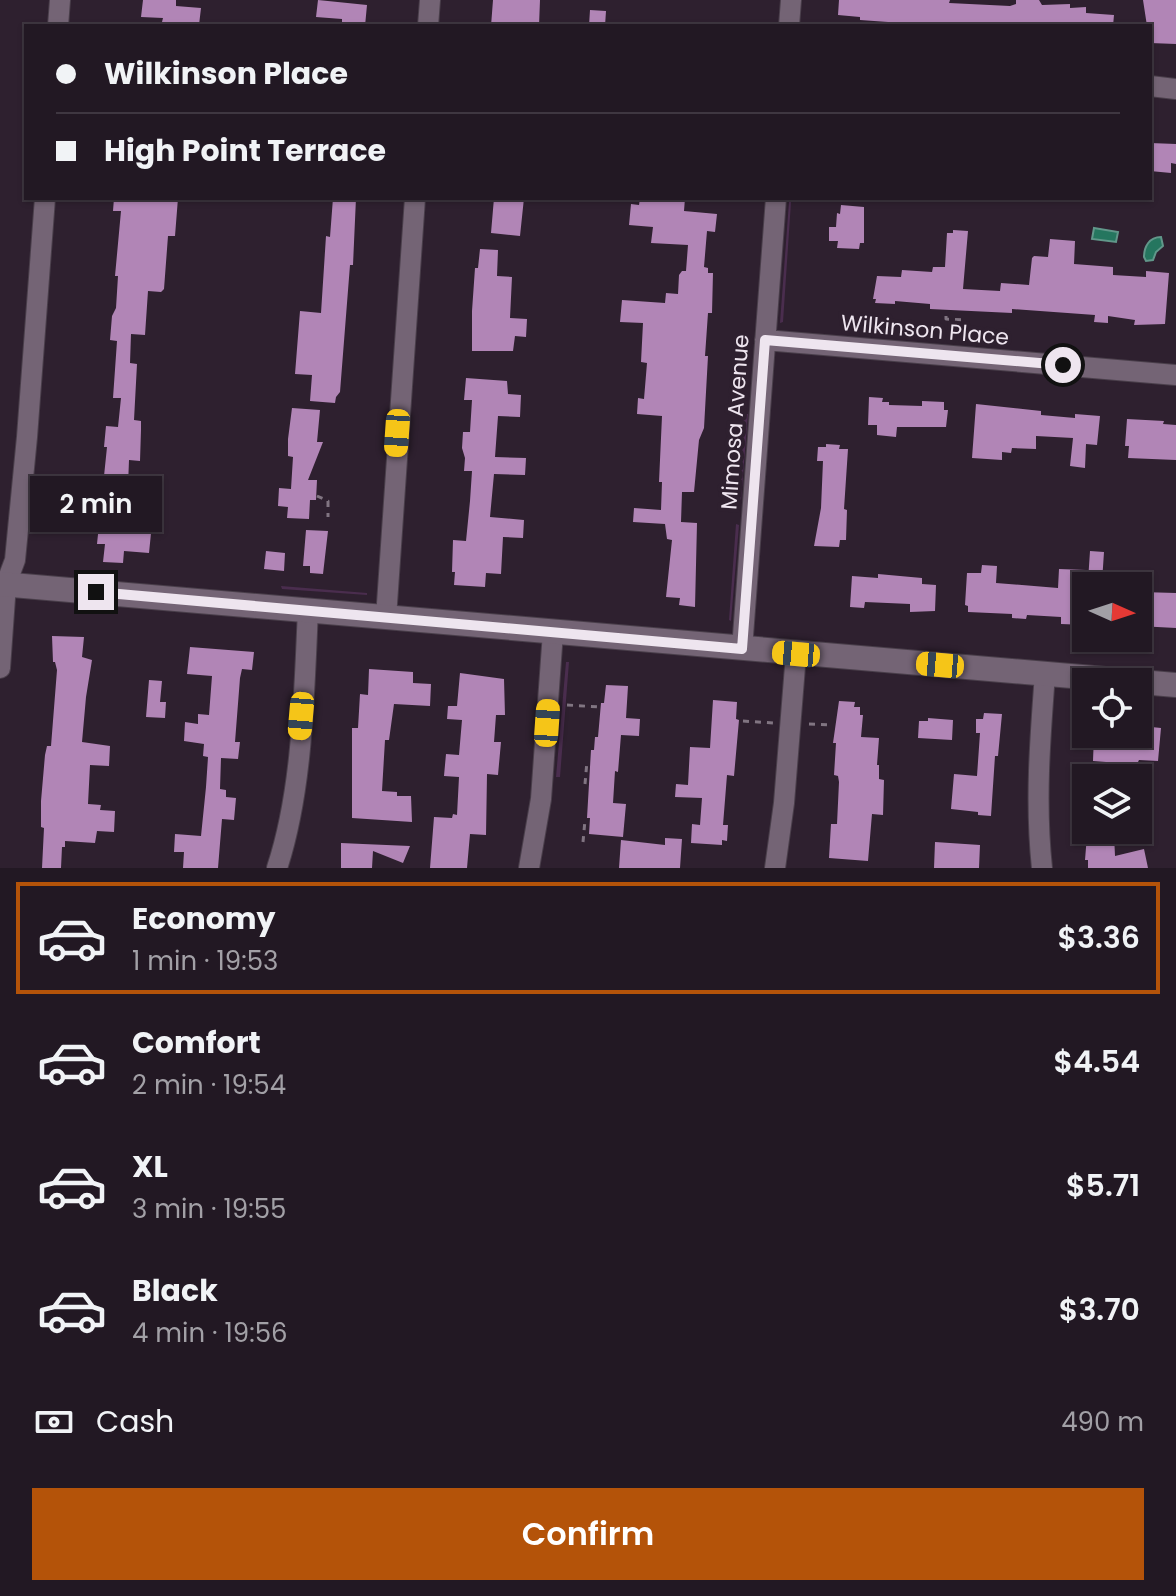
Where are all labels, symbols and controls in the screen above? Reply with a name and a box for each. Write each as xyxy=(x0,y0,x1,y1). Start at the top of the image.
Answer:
text: Wilkinson Place xyxy=(104,52,348,95)
text: High Point Terrace xyxy=(104,129,386,172)
street label: Wilkinson Place xyxy=(840,307,1010,353)
street label: Mimosa Avenue xyxy=(713,333,757,511)
route start xyxy=(1045,347,1081,383)
car xyxy=(383,408,411,458)
callout: 2 min xyxy=(30,476,162,532)
text: 2 min xyxy=(60,486,132,522)
north arrow xyxy=(1072,572,1152,652)
map controls xyxy=(1072,572,1152,844)
route end xyxy=(78,574,114,610)
car xyxy=(771,640,821,668)
car xyxy=(915,651,965,679)
button: locate xyxy=(1072,668,1152,748)
car xyxy=(287,691,315,741)
car xyxy=(533,698,561,748)
button: layers xyxy=(1072,764,1152,844)
text: Economy xyxy=(132,897,276,940)
icon: car xyxy=(36,902,108,974)
text: $3.36 xyxy=(1057,916,1140,959)
text: 1 min · 19:53 xyxy=(132,943,278,979)
text: Comfort xyxy=(132,1021,261,1064)
icon: car xyxy=(36,1026,108,1098)
text: $4.54 xyxy=(1054,1040,1140,1083)
text: 2 min · 19:54 xyxy=(132,1067,286,1103)
text: XL xyxy=(132,1145,168,1188)
icon: car xyxy=(36,1150,108,1222)
text: $5.71 xyxy=(1066,1164,1140,1207)
text: 3 min · 19:55 xyxy=(132,1191,286,1227)
text: Black xyxy=(132,1269,218,1312)
icon: car xyxy=(36,1274,108,1346)
text: $3.70 xyxy=(1059,1288,1140,1331)
text: 4 min · 19:56 xyxy=(132,1315,288,1351)
icon: cash xyxy=(32,1400,76,1444)
text: Cash xyxy=(96,1400,174,1443)
text: 490 m xyxy=(1061,1404,1144,1440)
button: Confirm xyxy=(32,1488,1144,1580)

